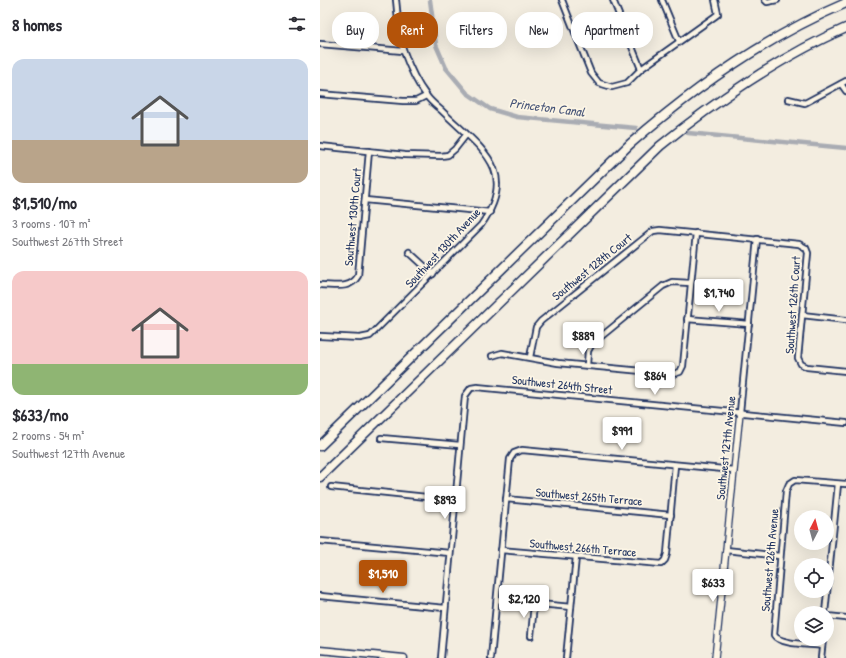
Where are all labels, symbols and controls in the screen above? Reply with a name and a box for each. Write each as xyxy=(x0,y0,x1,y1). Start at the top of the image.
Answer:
chip: Buy xyxy=(332,12,379,48)
chip: Rent xyxy=(387,12,438,48)
chip: Filters xyxy=(446,12,507,48)
chip: New xyxy=(515,12,563,48)
chip: Apartment xyxy=(571,12,653,48)
text: 8 homes xyxy=(12,13,62,36)
icon: filters xyxy=(286,13,308,35)
icon: home xyxy=(124,85,196,157)
water label: Princeton Canal xyxy=(508,93,586,121)
street label: Southwest 130th Court xyxy=(340,166,365,267)
text: $1,510/mo xyxy=(12,191,77,214)
street label: Southwest 130th Avenue xyxy=(401,204,484,291)
text: 3 rooms · 107 m² xyxy=(12,214,91,232)
street label: Southwest 128th Court xyxy=(548,229,636,304)
text: Southwest 267th Street xyxy=(12,232,123,250)
street label: Southwest 126th Court xyxy=(781,255,804,354)
pin: $1,740 xyxy=(686,279,752,313)
text: $1,740 xyxy=(703,283,735,301)
icon: home xyxy=(124,297,196,369)
pin: $889 xyxy=(559,322,607,356)
text: $889 xyxy=(572,326,594,344)
pin: $864 xyxy=(631,362,679,396)
text: $864 xyxy=(644,366,666,384)
street label: Southwest 264th Street xyxy=(511,371,614,398)
street label: Southwest 127th Avenue xyxy=(712,395,739,501)
text: $633/mo xyxy=(12,403,68,426)
pin: $991 xyxy=(598,417,646,451)
text: $991 xyxy=(612,421,632,439)
text: 2 rooms · 54 m² xyxy=(12,426,84,444)
text: Southwest 127th Avenue xyxy=(12,444,125,462)
street label: Southwest 265th Terrace xyxy=(535,483,643,510)
pin: $893 xyxy=(421,486,469,520)
text: $893 xyxy=(434,490,456,508)
street label: Southwest 126th Avenue xyxy=(757,508,782,612)
north arrow xyxy=(794,510,834,550)
map controls xyxy=(794,510,834,646)
street label: Southwest 266th Terrace xyxy=(529,534,637,561)
button: locate xyxy=(794,558,834,598)
pin: $1,510 xyxy=(350,560,416,594)
text: $1,510 xyxy=(368,564,398,582)
pin: $633 xyxy=(689,569,737,603)
text: $633 xyxy=(701,573,725,591)
pin: $2,120 xyxy=(491,585,557,619)
text: $2,120 xyxy=(508,589,540,607)
button: layers xyxy=(794,606,834,646)

